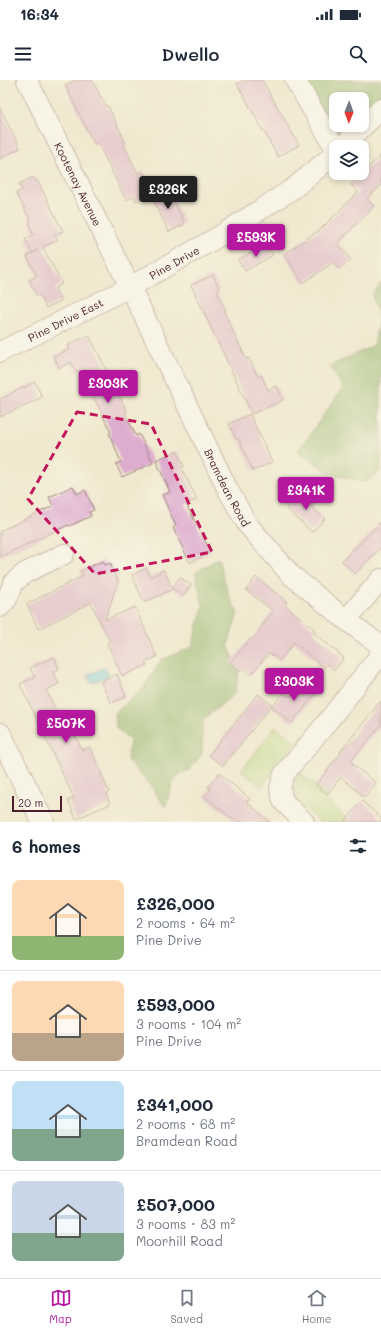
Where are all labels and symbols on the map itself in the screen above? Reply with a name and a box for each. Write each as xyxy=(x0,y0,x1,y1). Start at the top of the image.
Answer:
north arrow xyxy=(329,92,369,132)
street label: Kootenay Avenue xyxy=(52,139,106,228)
pin: £326K xyxy=(140,176,196,210)
pin: £593K xyxy=(228,224,284,258)
street label: Pine Drive xyxy=(146,242,202,282)
street label: Pine Drive East xyxy=(25,294,106,345)
pin: £303K xyxy=(80,370,136,404)
street label: Bramdean Road xyxy=(201,446,254,529)
pin: £341K xyxy=(278,477,334,511)
pin: £303K xyxy=(266,668,322,702)
pin: £507K xyxy=(38,710,94,744)
scale bar xyxy=(12,794,62,813)

